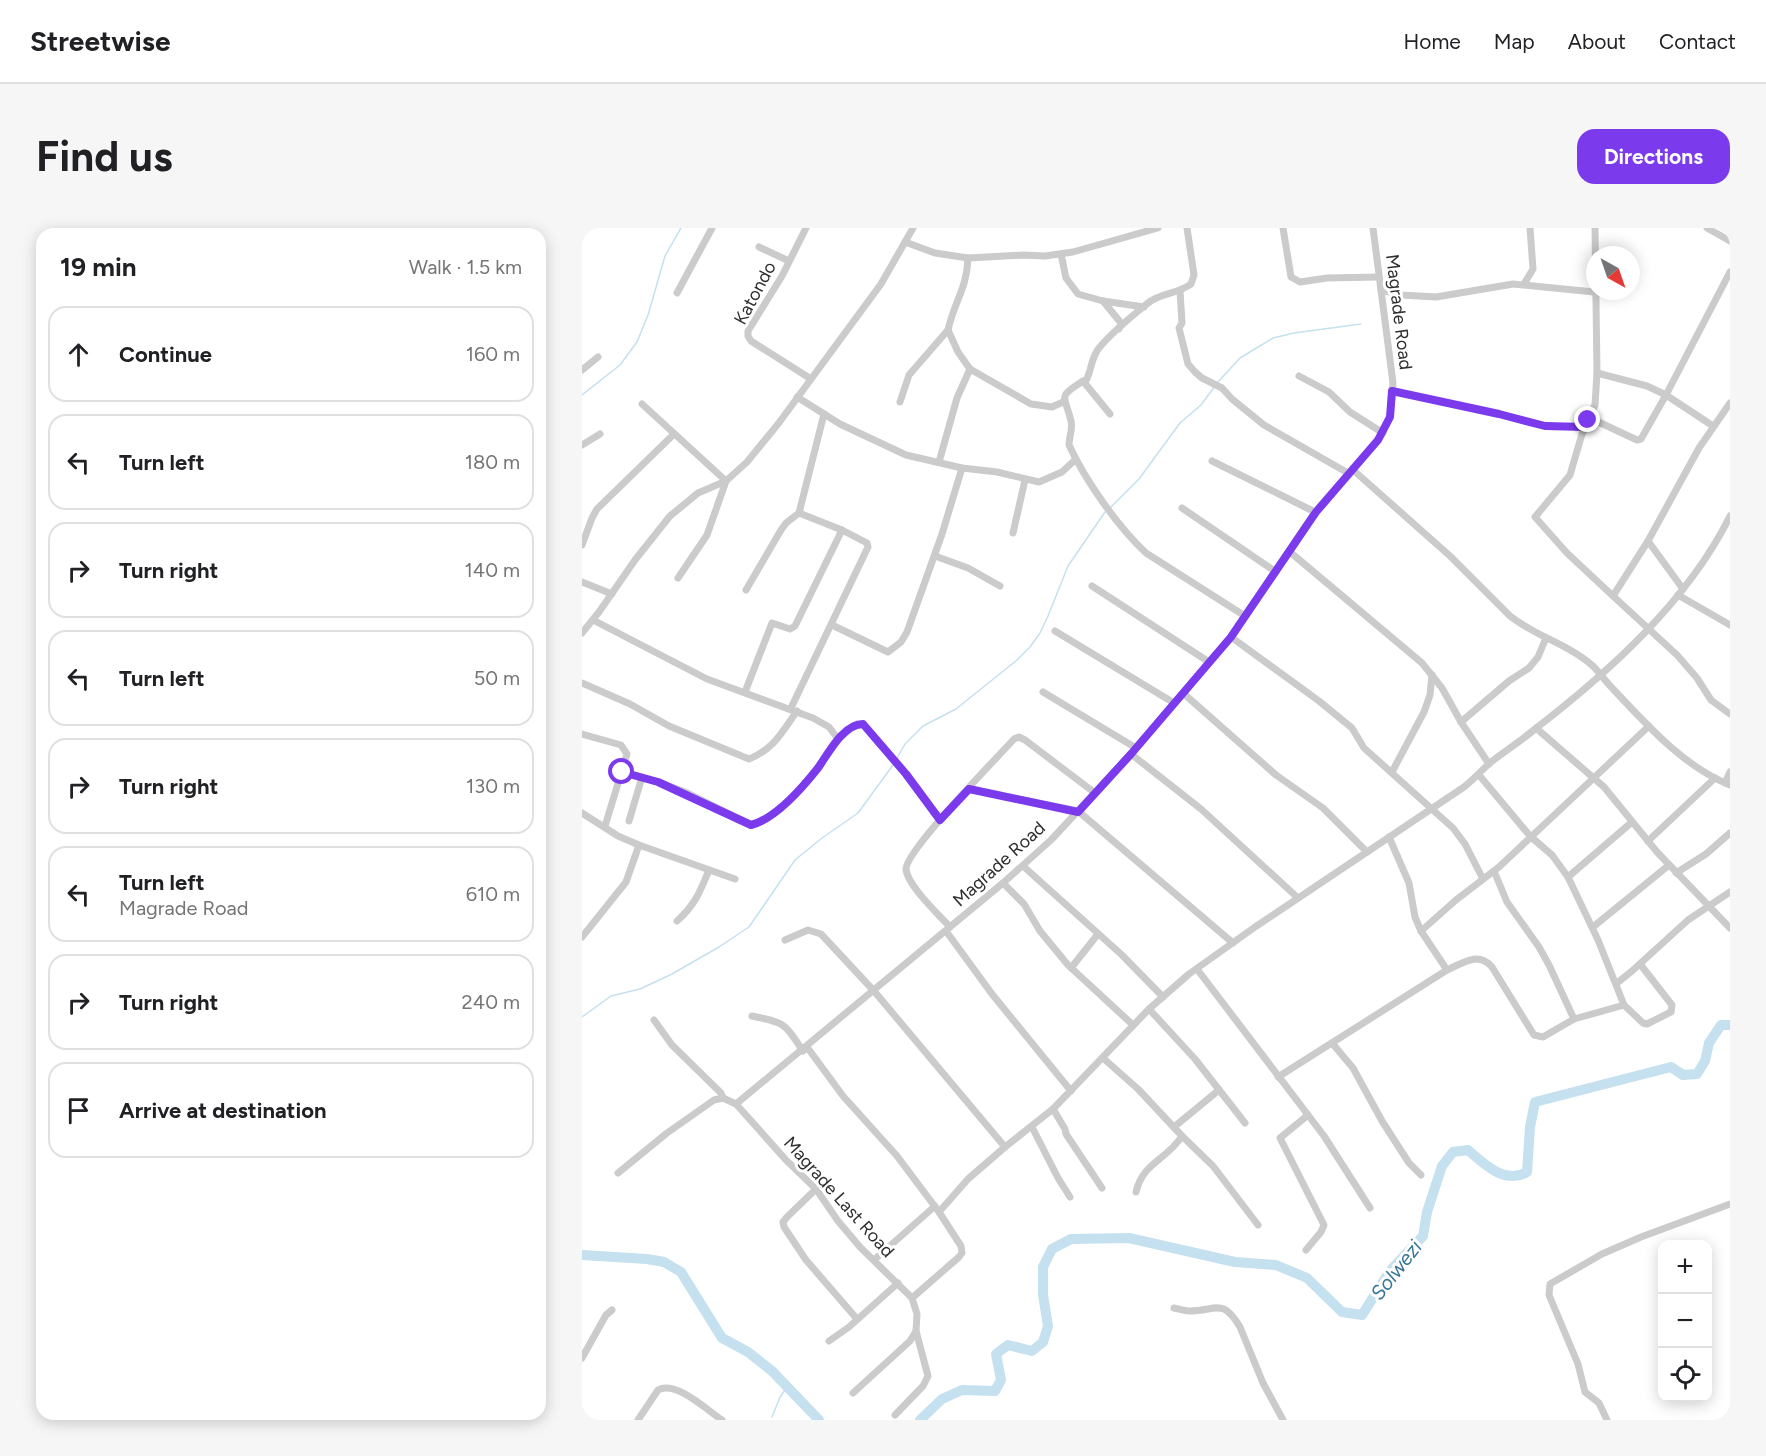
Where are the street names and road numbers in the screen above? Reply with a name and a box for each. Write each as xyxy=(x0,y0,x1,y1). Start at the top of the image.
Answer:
street label: Magrade Road xyxy=(1381,253,1417,371)
street label: Katondo xyxy=(729,258,781,328)
street label: Magrade Road xyxy=(948,817,1050,911)
street label: Magrade Last Road xyxy=(779,1132,899,1262)

